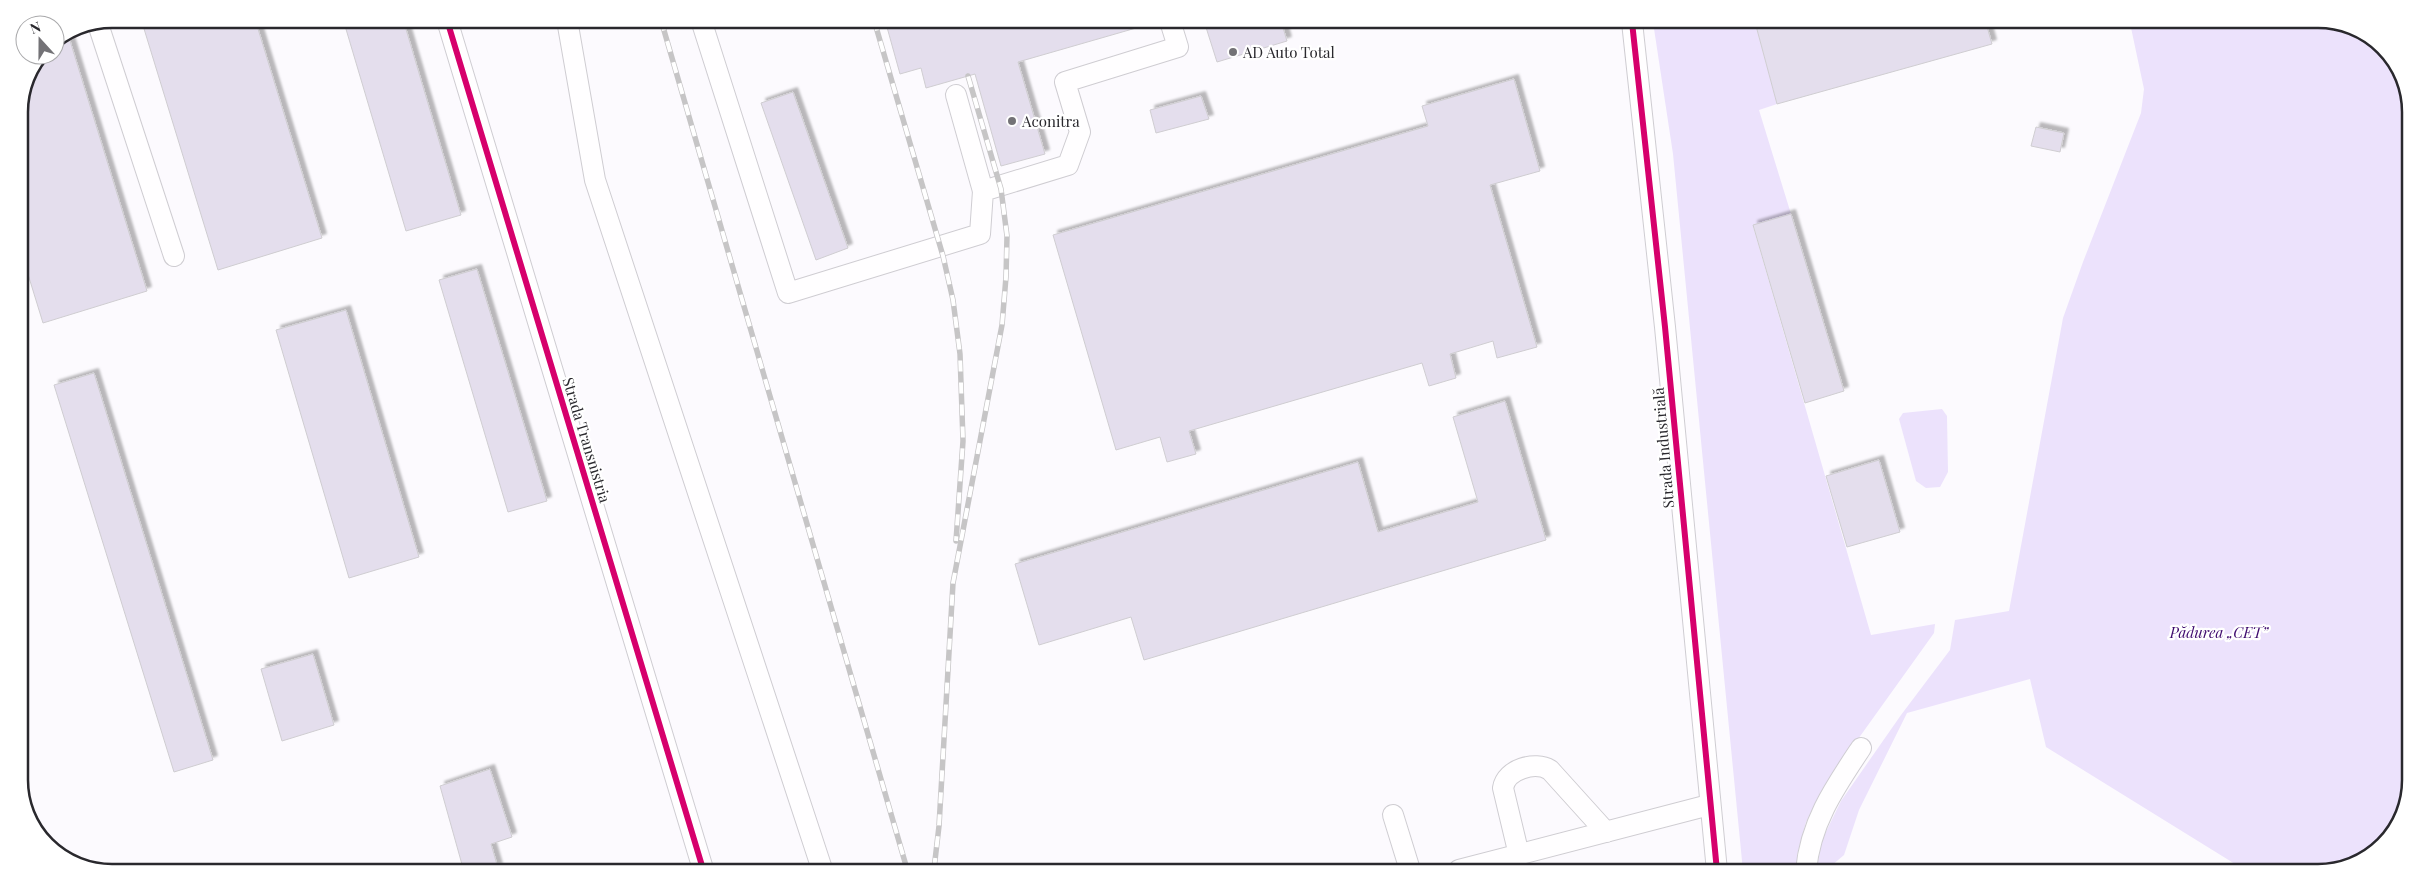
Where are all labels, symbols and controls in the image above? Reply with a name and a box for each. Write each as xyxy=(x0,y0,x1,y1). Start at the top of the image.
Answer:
north arrow xyxy=(15,15,65,65)
text: N xyxy=(27,17,43,38)
place label: AD Auto Total xyxy=(1242,42,1335,62)
marker: AD Auto Total xyxy=(1227,46,1239,58)
place label: Aconitra xyxy=(1021,111,1080,131)
marker: Aconitra xyxy=(1006,115,1018,127)
street label: Strada Transnistria xyxy=(558,375,616,506)
street label: Strada Industrială xyxy=(1648,386,1678,509)
park label: Pădurea „CET” xyxy=(2169,622,2269,642)

